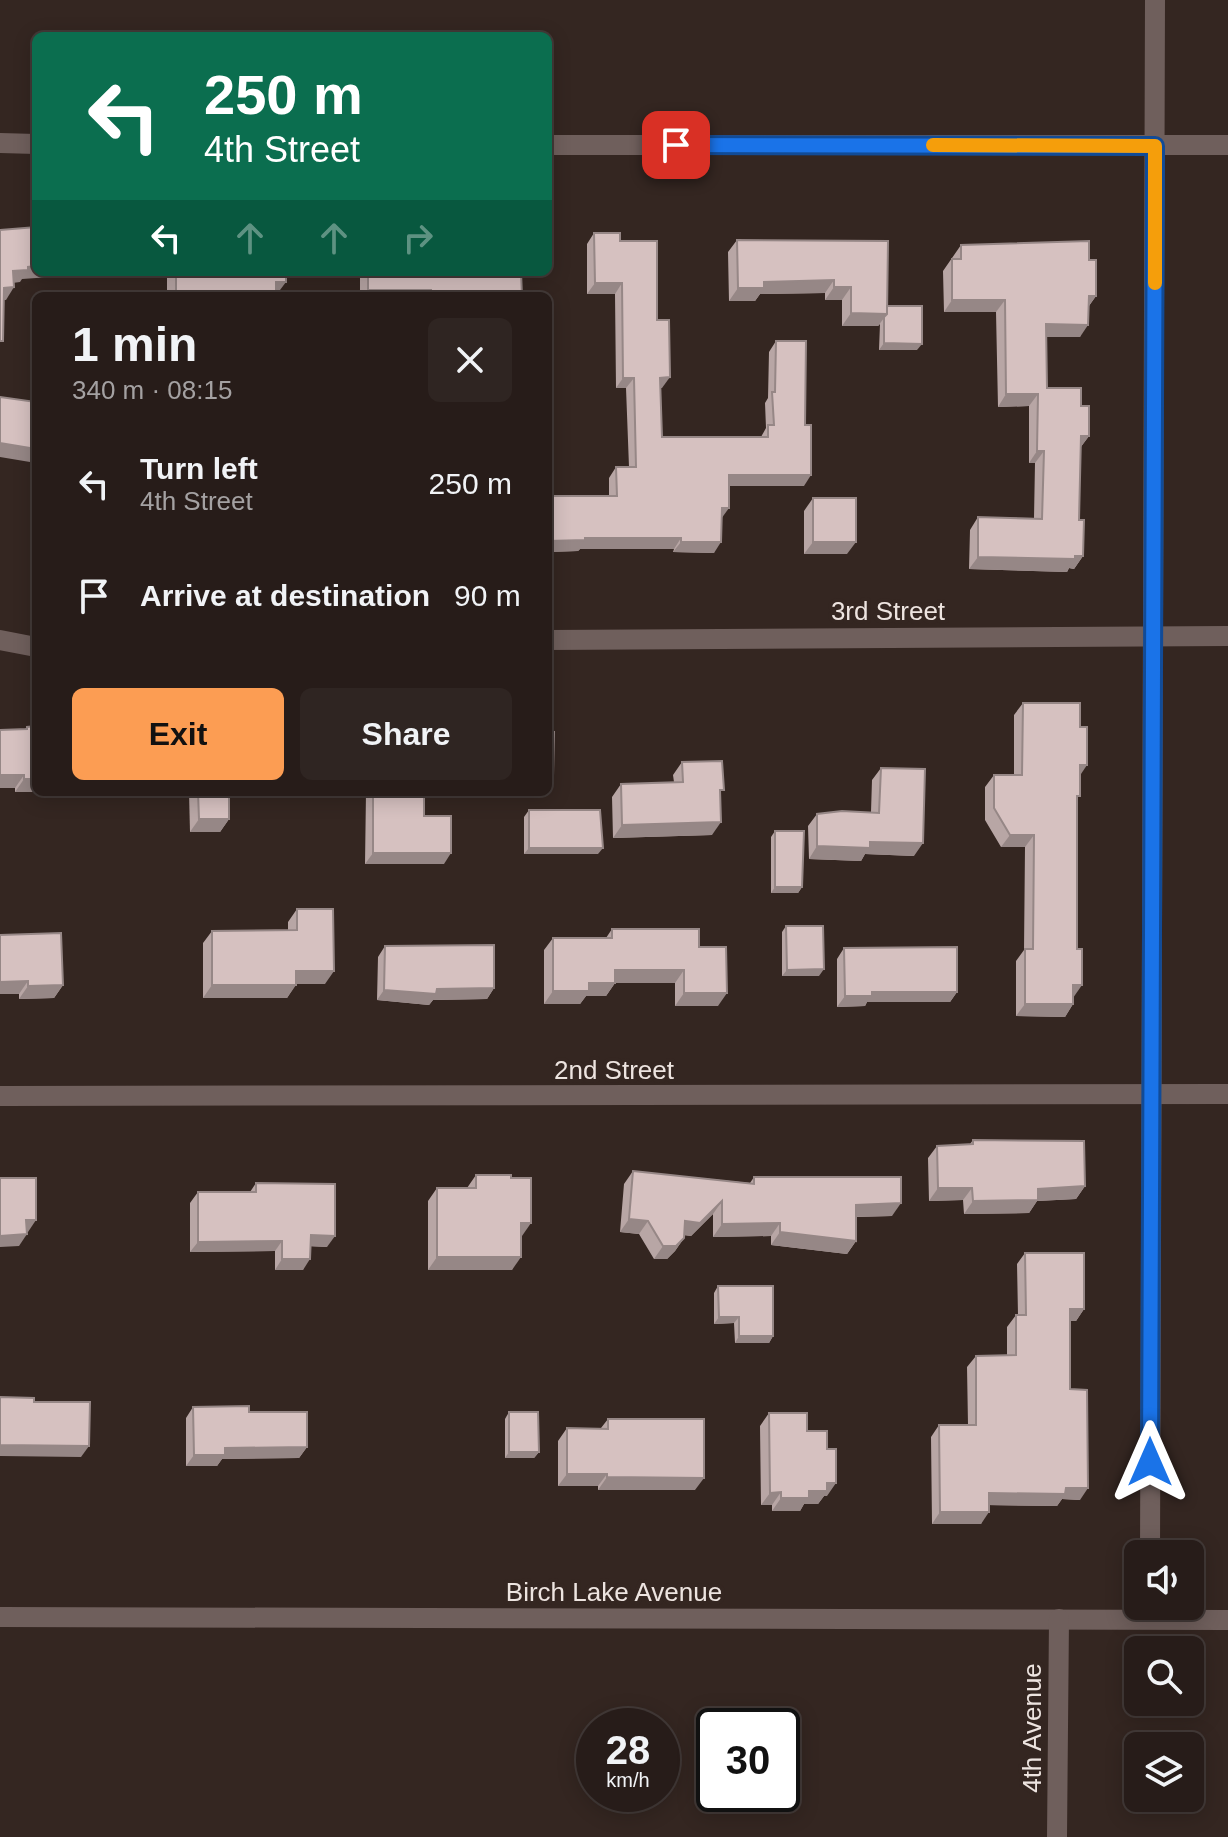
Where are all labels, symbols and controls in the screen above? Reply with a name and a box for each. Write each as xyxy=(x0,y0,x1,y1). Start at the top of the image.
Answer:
text: 250 m xyxy=(204,63,363,126)
icon: left xyxy=(72,64,176,168)
pin xyxy=(642,111,710,179)
icon: arrive xyxy=(654,123,698,167)
text: 4th Street xyxy=(204,129,360,170)
icon: left xyxy=(144,216,188,260)
icon: ahead xyxy=(228,216,272,260)
icon: ahead xyxy=(312,216,356,260)
icon: right xyxy=(396,216,440,260)
text: 1 min xyxy=(72,318,197,371)
button: close xyxy=(428,318,512,402)
text: 340 m · 08:15 xyxy=(72,375,232,405)
text: Turn left xyxy=(140,452,258,485)
icon: left xyxy=(72,462,116,506)
text: 250 m xyxy=(429,467,512,500)
text: 4th Street xyxy=(140,486,253,516)
icon: arrive xyxy=(72,574,116,618)
text: Arrive at destination xyxy=(140,579,430,612)
text: 90 m xyxy=(454,579,521,612)
street label: 3rd Street xyxy=(831,596,946,626)
button: Exit xyxy=(72,688,284,780)
button: Share xyxy=(300,688,512,780)
street label: 2nd Street xyxy=(554,1055,675,1085)
position arrow xyxy=(1108,1420,1192,1504)
map controls xyxy=(1124,1540,1204,1812)
button: sound xyxy=(1124,1540,1204,1620)
street label: Birch Lake Avenue xyxy=(506,1577,722,1607)
button: search xyxy=(1124,1636,1204,1716)
street label: 4th Avenue xyxy=(1017,1663,1047,1793)
speed limit sign: 30 xyxy=(696,1708,800,1812)
text: 28 xyxy=(606,1728,650,1772)
button: layers xyxy=(1124,1732,1204,1812)
text: km/h xyxy=(606,1769,650,1791)

